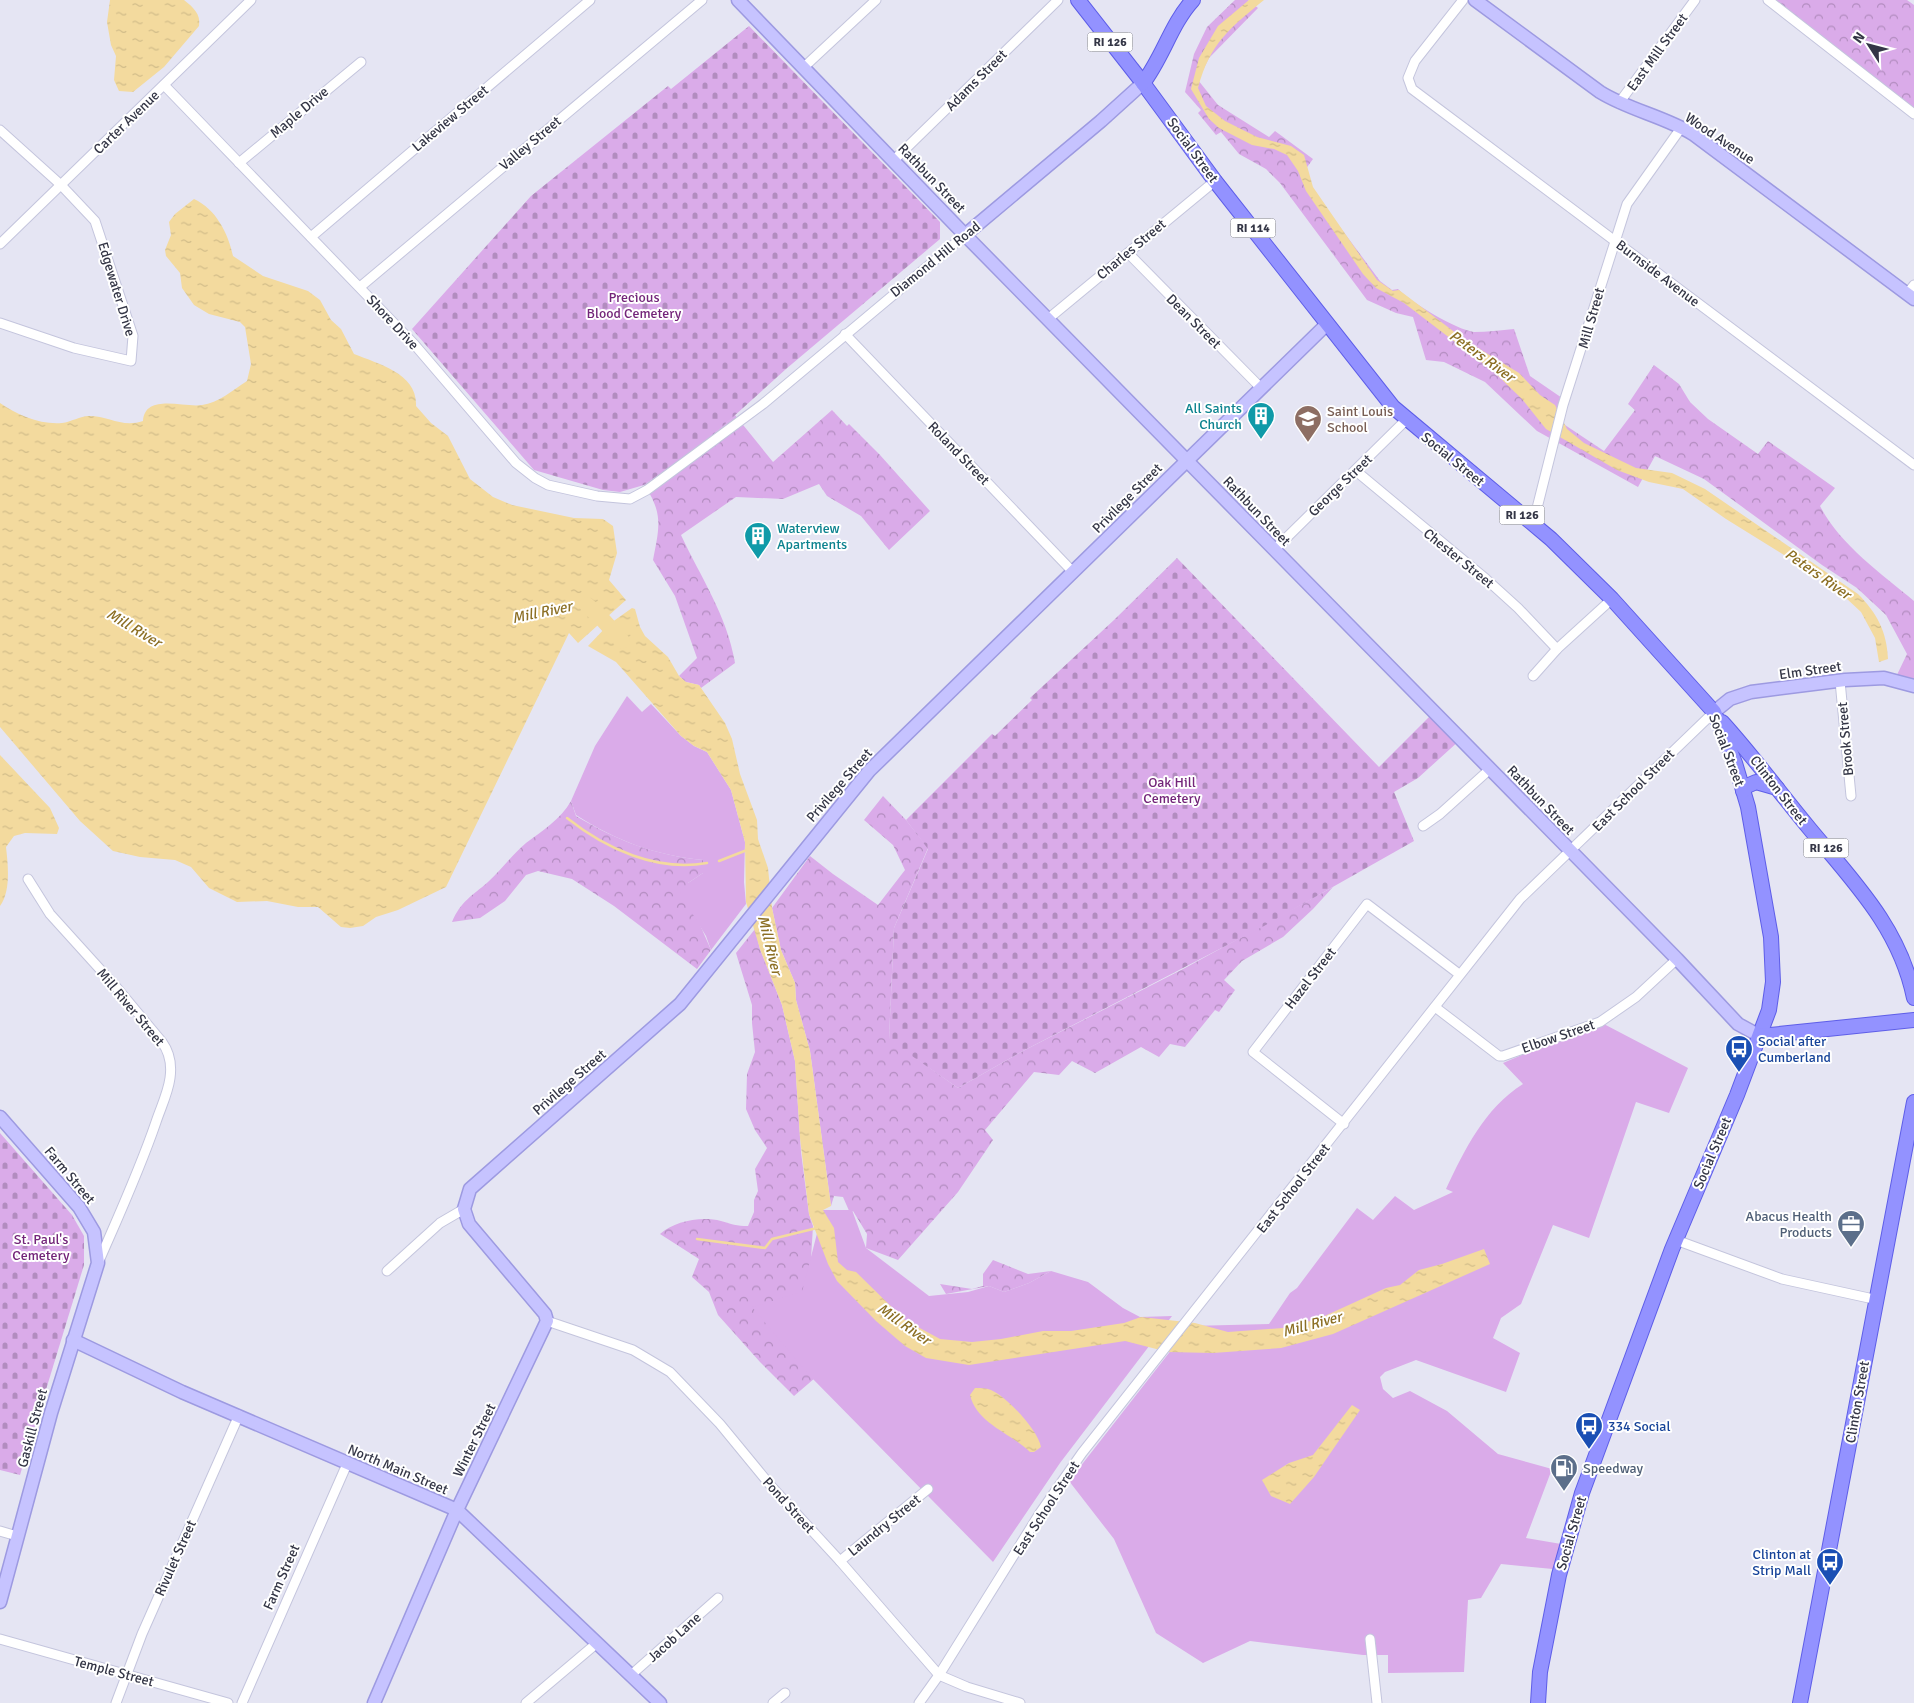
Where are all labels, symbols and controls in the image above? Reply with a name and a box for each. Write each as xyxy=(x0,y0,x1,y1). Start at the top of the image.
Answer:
street label: East Mill Street xyxy=(1624,10,1691,94)
north arrow xyxy=(1844,20,1894,70)
text: N xyxy=(1849,29,1869,47)
road number: RI 126 xyxy=(1088,32,1132,52)
street label: Adams Street xyxy=(942,46,1011,115)
street label: Lakeview Street xyxy=(409,81,492,155)
street label: Maple Drive xyxy=(267,83,332,142)
street label: Carter Avenue xyxy=(90,87,163,158)
street label: Wood Avenue xyxy=(1682,109,1758,168)
street label: Valley Street xyxy=(496,113,565,174)
street label: Social Street xyxy=(1163,114,1222,186)
street label: Rathbun Street xyxy=(894,140,969,217)
street label: Charles Street xyxy=(1093,215,1169,283)
street label: Diamond Hill Road xyxy=(887,218,984,301)
road number: RI 114 xyxy=(1230,218,1276,238)
street label: Burnside Avenue xyxy=(1613,236,1703,310)
street label: Edgewater Drive xyxy=(94,240,139,338)
street label: Mill Street xyxy=(1575,286,1608,351)
park label: Precious Blood Cemetery xyxy=(587,289,682,322)
street label: Dean Street xyxy=(1163,290,1225,352)
street label: Shore Drive xyxy=(363,291,422,353)
water label: Peters River xyxy=(1446,326,1520,387)
place label: All Saints Church xyxy=(1185,400,1242,433)
building icon: All Saints Church xyxy=(1246,401,1276,440)
place label: Saint Louis School xyxy=(1327,403,1393,436)
school or university icon: Saint Louis School xyxy=(1293,404,1323,443)
street label: Roland Street xyxy=(924,418,993,489)
street label: Social Street xyxy=(1418,429,1488,490)
street label: George Street xyxy=(1305,451,1376,520)
street label: Privilege Street xyxy=(1089,460,1166,537)
street label: Rathbun Street xyxy=(1219,473,1294,550)
road number: RI 126 xyxy=(1500,506,1544,524)
place label: Waterview Apartments xyxy=(777,520,847,553)
building icon: Waterview Apartments xyxy=(743,521,773,560)
street label: Chester Street xyxy=(1420,525,1497,592)
water label: Peters River xyxy=(1782,545,1856,605)
water label: Mill River xyxy=(510,596,576,627)
water label: Mill River xyxy=(103,605,167,653)
street label: Elm Street xyxy=(1778,658,1842,683)
street label: Brook Street xyxy=(1834,701,1857,777)
street label: Social Street xyxy=(1705,711,1748,789)
street label: Privilege Street xyxy=(803,745,876,826)
street label: East School Street xyxy=(1589,746,1678,835)
street label: Clinton Street xyxy=(1746,752,1811,828)
street label: Rathbun Street xyxy=(1503,762,1578,839)
park label: Oak Hill Cemetery xyxy=(1143,774,1201,807)
road number: RI 126 xyxy=(1804,838,1848,858)
water label: Mill River xyxy=(754,913,787,979)
street label: Hazel Street xyxy=(1281,944,1340,1012)
street label: Mill River Street xyxy=(93,965,168,1050)
street label: Elbow Street xyxy=(1519,1016,1597,1057)
place label: Social after Cumberland xyxy=(1758,1033,1831,1066)
bus stop icon: Social after Cumberland xyxy=(1724,1034,1754,1073)
street label: Privilege Street xyxy=(529,1046,610,1119)
street label: Social Street xyxy=(1690,1115,1735,1192)
street label: East School Street xyxy=(1253,1140,1334,1237)
street label: Farm Street xyxy=(41,1143,99,1208)
place label: Abacus Health Products xyxy=(1746,1208,1832,1241)
office icon: Abacus Health Products xyxy=(1836,1209,1866,1248)
park label: St. Paul's Cemetery xyxy=(12,1231,70,1264)
water label: Mill River xyxy=(874,1299,936,1350)
water label: Mill River xyxy=(1280,1307,1346,1341)
street label: Clinton Street xyxy=(1842,1360,1873,1445)
street label: Gaskill Street xyxy=(14,1387,51,1469)
street label: Winter Street xyxy=(449,1401,500,1480)
bus stop icon: 334 Social xyxy=(1574,1411,1604,1450)
place label: 334 Social xyxy=(1608,1418,1671,1435)
street label: North Main Street xyxy=(345,1441,451,1498)
fuel station icon: Speedway xyxy=(1549,1453,1579,1492)
street label: East School Street xyxy=(1010,1458,1083,1559)
place label: Speedway xyxy=(1583,1460,1644,1477)
street label: Pond Street xyxy=(759,1474,818,1537)
street label: Laundry Street xyxy=(845,1491,924,1560)
street label: Social Street xyxy=(1553,1494,1590,1572)
street label: Rivulet Street xyxy=(151,1517,200,1599)
street label: Farm Street xyxy=(259,1542,303,1613)
place label: Clinton at Strip Mall xyxy=(1752,1546,1811,1579)
bus stop icon: Clinton at Strip Mall xyxy=(1815,1547,1845,1586)
street label: Jacob Lane xyxy=(644,1609,705,1666)
street label: Temple Street xyxy=(72,1653,156,1690)

